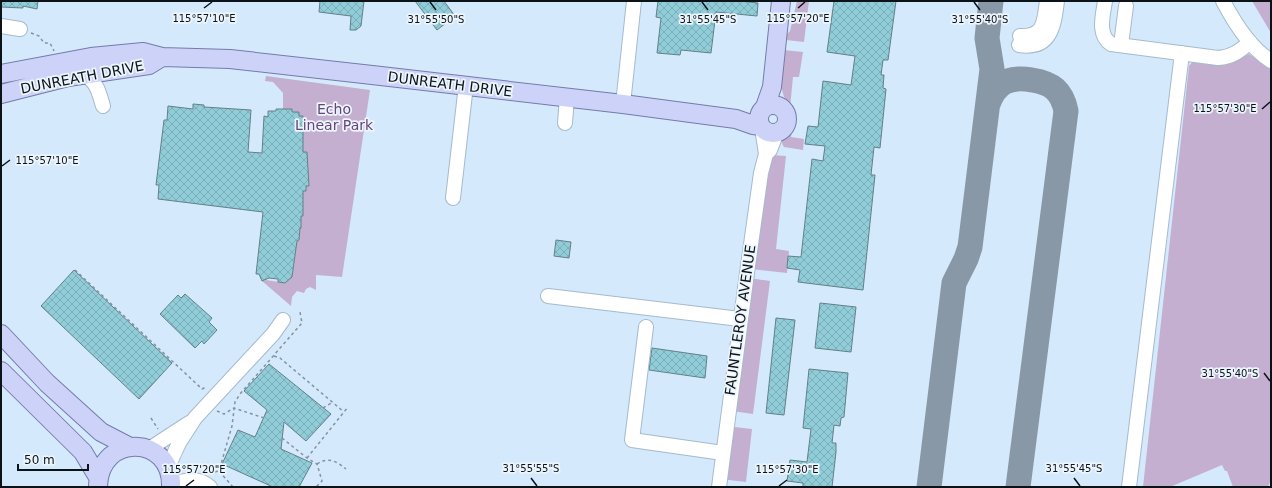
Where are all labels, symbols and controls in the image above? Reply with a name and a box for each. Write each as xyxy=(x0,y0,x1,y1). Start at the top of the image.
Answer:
text: 115°57'10"E xyxy=(172,13,236,24)
text: 115°57'20"E xyxy=(766,13,830,24)
text: 31°55'50"S xyxy=(408,14,464,25)
text: 31°55'45"S xyxy=(680,14,736,25)
text: 31°55'40"S xyxy=(952,14,1008,25)
street label: DUNREATH DRIVE xyxy=(19,57,145,97)
street label: DUNREATH DRIVE xyxy=(387,68,513,100)
park label: Echo Linear Park xyxy=(295,101,374,133)
text: 115°57'30"E xyxy=(1193,103,1257,114)
text: 115°57'10"E xyxy=(15,155,79,166)
street label: FAUNTLEROY AVENUE xyxy=(722,244,758,396)
text: 31°55'40"S xyxy=(1202,368,1258,379)
scale bar xyxy=(18,446,88,472)
text: 50 m xyxy=(24,453,55,467)
text: 31°55'55"S xyxy=(503,463,559,474)
text: 31°55'45"S xyxy=(1046,463,1102,474)
text: 115°57'20"E xyxy=(162,464,226,475)
text: 115°57'30"E xyxy=(755,464,819,475)

